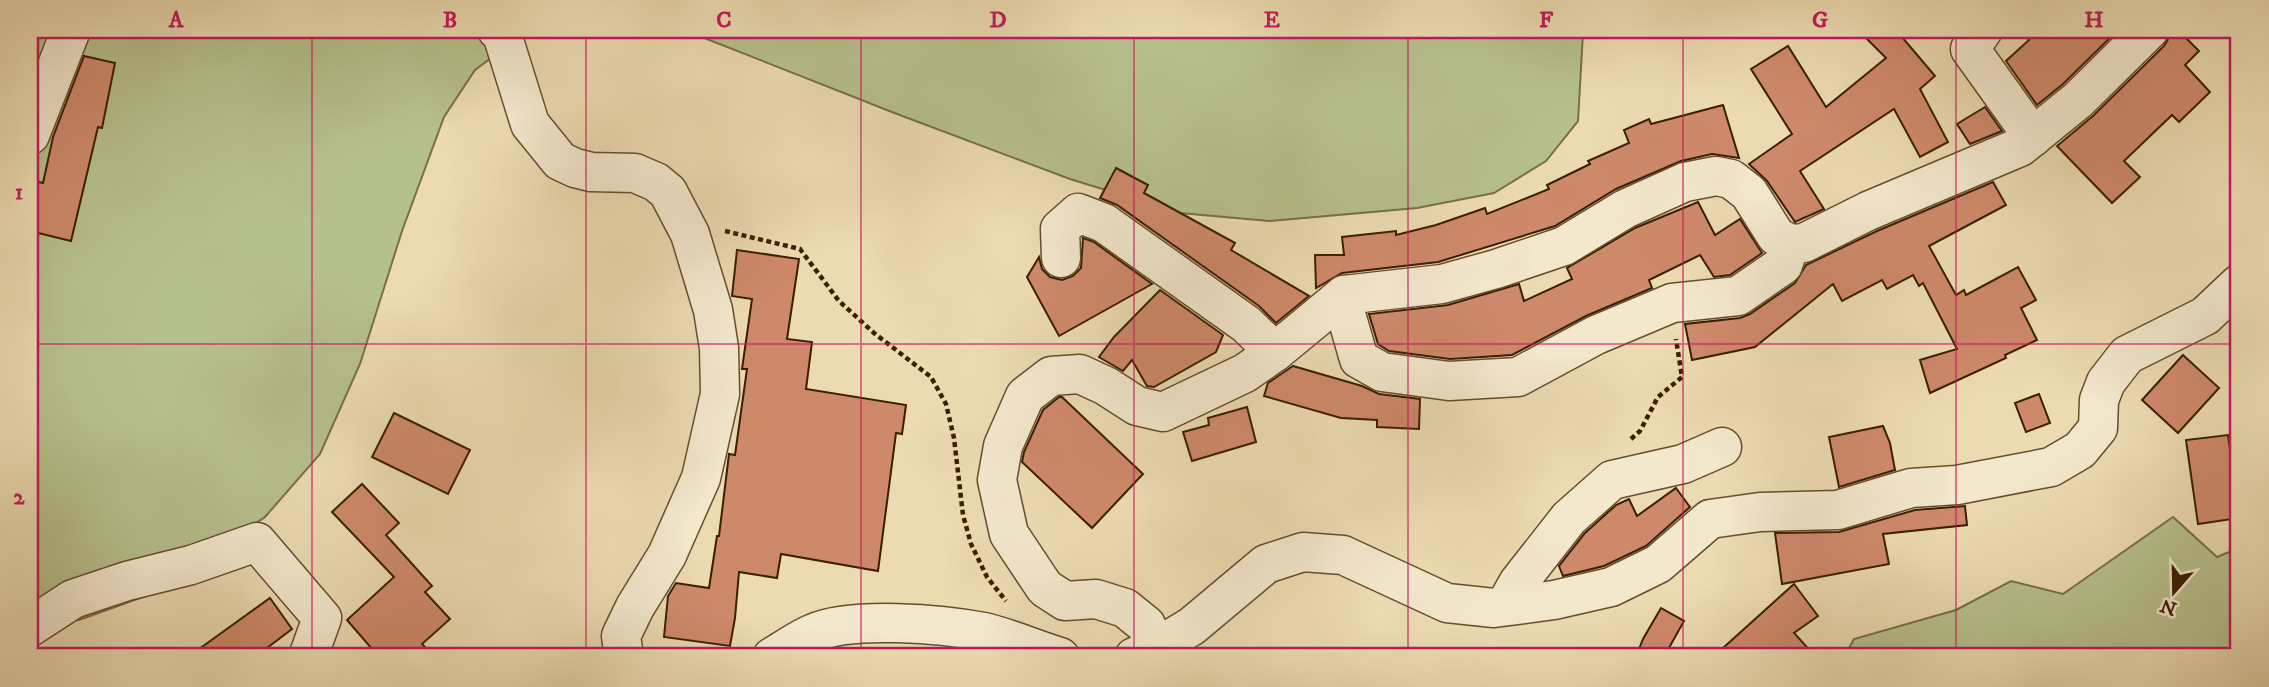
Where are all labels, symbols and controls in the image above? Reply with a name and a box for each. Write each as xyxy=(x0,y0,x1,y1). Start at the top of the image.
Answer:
text: A xyxy=(168,6,185,35)
text: B xyxy=(443,6,457,35)
text: C xyxy=(716,6,732,35)
text: D xyxy=(989,6,1007,35)
text: E xyxy=(1264,6,1280,35)
text: F xyxy=(1539,6,1554,35)
text: G xyxy=(1812,6,1828,35)
text: H xyxy=(2084,6,2104,35)
text: 1 xyxy=(15,178,23,207)
text: 2 xyxy=(13,483,25,512)
north arrow xyxy=(2140,558,2210,628)
text: N xyxy=(2157,593,2180,620)

